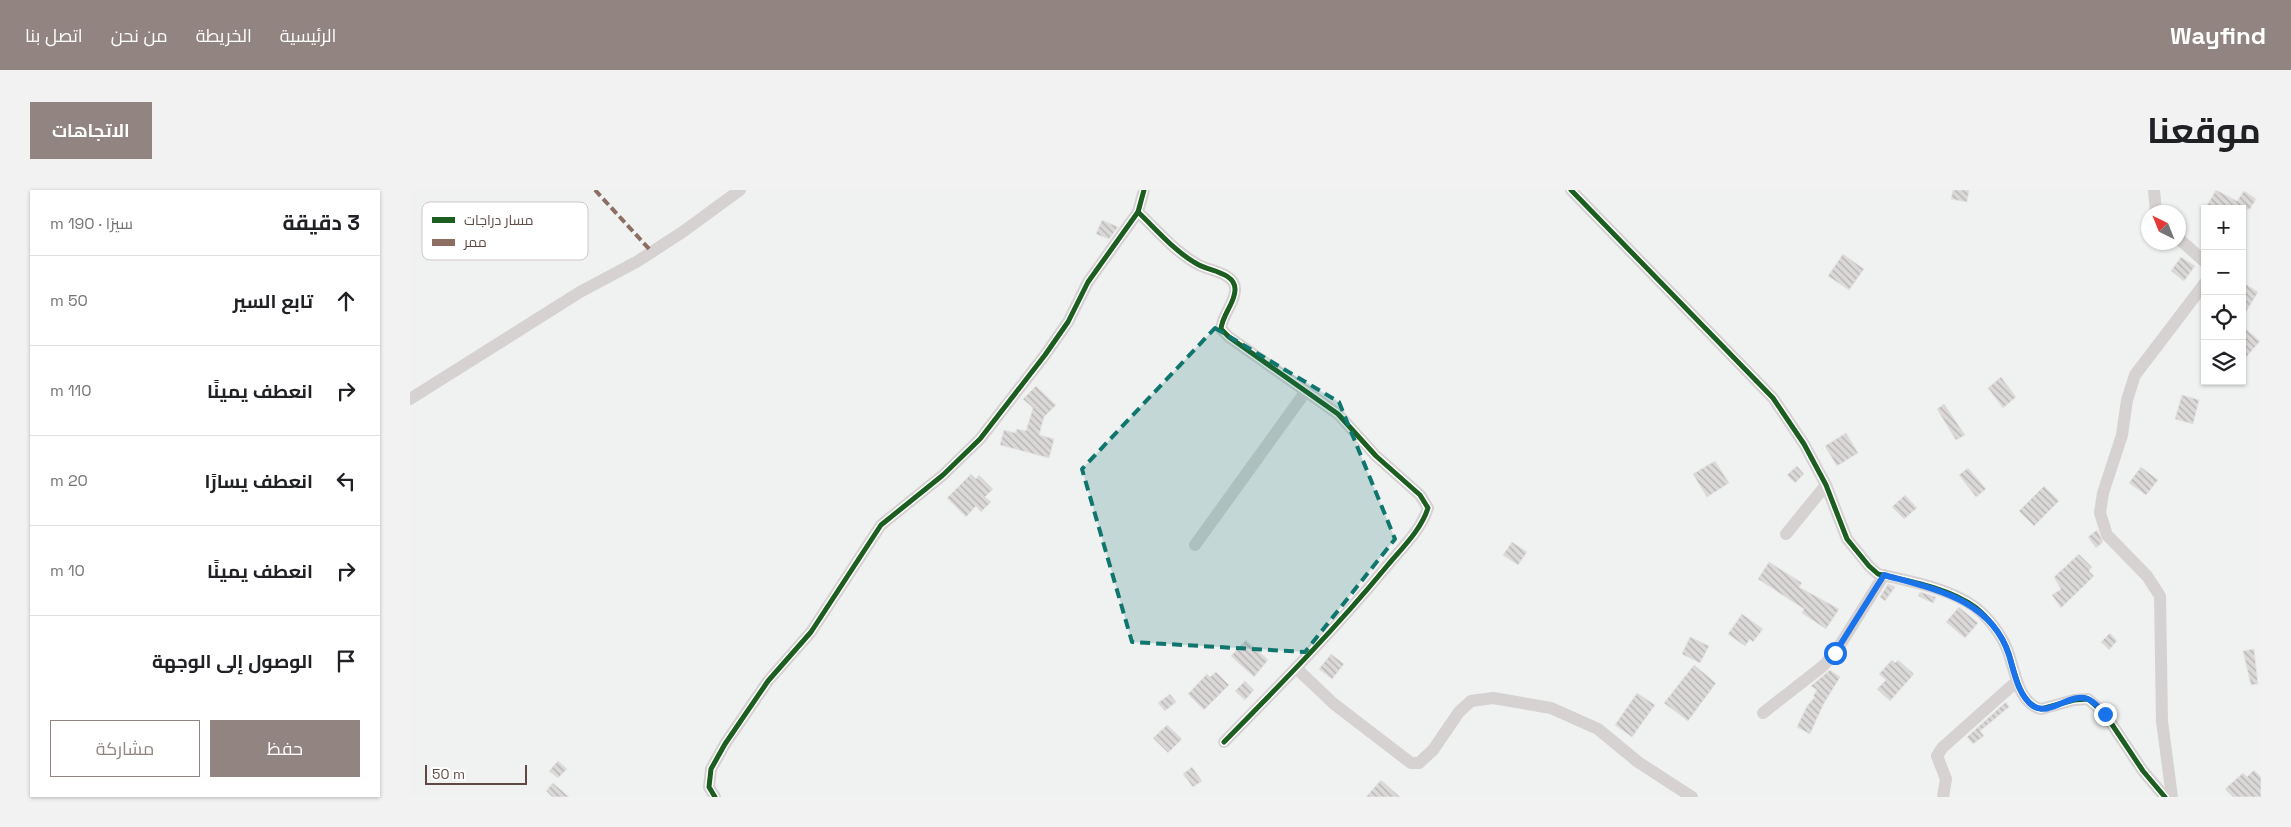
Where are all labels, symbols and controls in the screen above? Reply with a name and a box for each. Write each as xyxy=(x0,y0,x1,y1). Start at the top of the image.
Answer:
text: Wayfind xyxy=(2170,20,2266,51)
text: اتصل بنا xyxy=(25,24,83,47)
text: من نحن xyxy=(111,24,168,47)
text: الخريطة xyxy=(196,24,252,47)
text: الرئيسية xyxy=(280,24,336,47)
button: الاتجاهات xyxy=(30,102,152,159)
text: موقعنا xyxy=(2147,109,2261,153)
legend xyxy=(422,202,588,260)
north arrow xyxy=(2141,205,2186,250)
map controls xyxy=(2201,205,2246,385)
button: + xyxy=(2201,205,2246,250)
text: 3 دقيقة xyxy=(283,209,360,236)
text: مسار دراجات xyxy=(464,211,534,229)
text: سيرًا · 190 m xyxy=(50,213,133,234)
text: ممر xyxy=(463,233,487,251)
button: − xyxy=(2201,250,2246,295)
icon: ahead xyxy=(332,287,360,315)
text: تابع السير xyxy=(233,289,313,314)
text: 50 m xyxy=(50,290,88,311)
button: locate xyxy=(2201,295,2246,340)
button: layers xyxy=(2201,340,2246,385)
icon: right xyxy=(332,377,360,405)
text: انعطف يمينًا xyxy=(207,379,313,404)
text: 110 m xyxy=(50,380,92,401)
icon: left xyxy=(332,467,360,495)
text: انعطف يسارًا xyxy=(205,469,313,494)
text: 20 m xyxy=(50,470,88,491)
icon: right xyxy=(332,557,360,585)
text: انعطف يمينًا xyxy=(207,559,313,584)
text: 10 m xyxy=(50,560,85,581)
route start xyxy=(1824,642,1847,665)
icon: arrive xyxy=(332,647,360,675)
text: الوصول إلى الوجهة xyxy=(152,649,313,674)
route end xyxy=(2094,703,2117,726)
button: مشاركة xyxy=(50,720,200,777)
button: حفظ xyxy=(210,720,360,777)
scale bar xyxy=(425,762,528,785)
text: 50 m xyxy=(432,765,465,783)

